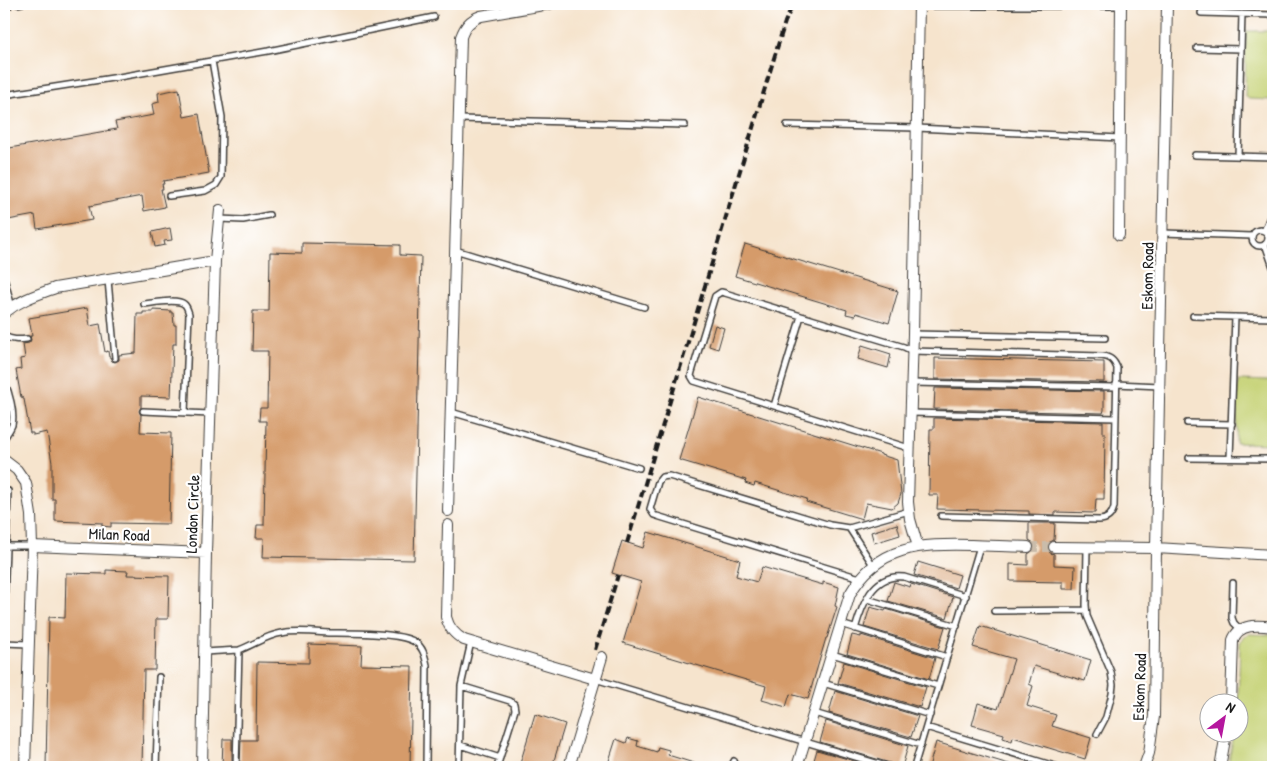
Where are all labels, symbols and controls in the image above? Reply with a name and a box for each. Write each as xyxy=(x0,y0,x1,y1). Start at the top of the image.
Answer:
street label: Eskom Road xyxy=(1135,242,1159,310)
street label: London Circle xyxy=(180,474,204,554)
street label: Milan Road xyxy=(88,522,150,546)
street label: Eskom Road xyxy=(1127,653,1151,721)
north arrow xyxy=(1200,694,1250,744)
text: N xyxy=(1223,697,1240,717)

